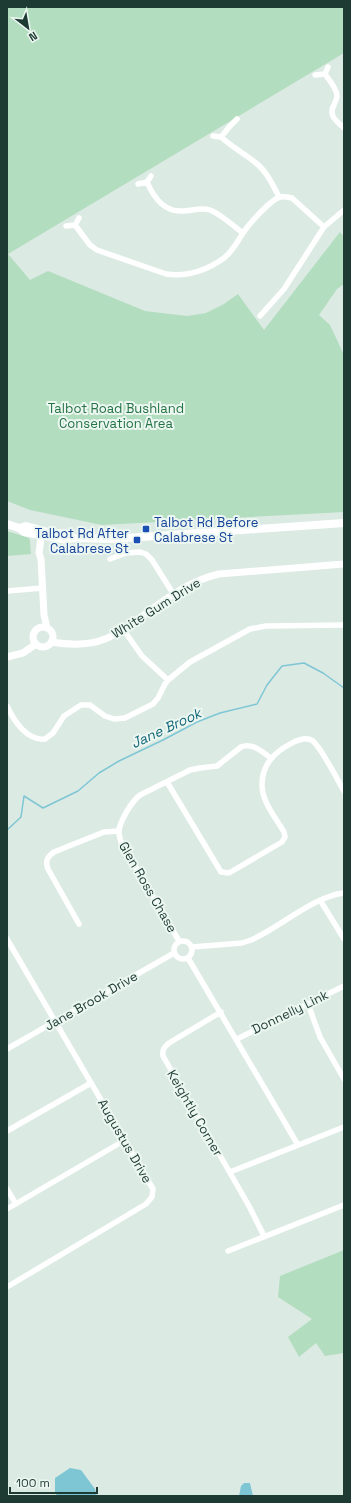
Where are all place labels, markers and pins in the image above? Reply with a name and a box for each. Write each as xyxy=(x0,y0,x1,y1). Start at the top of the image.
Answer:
place label: Talbot Rd Before Calabrese St xyxy=(154,514,258,546)
marker: Talbot Rd Before Calabrese St xyxy=(141,524,151,534)
place label: Talbot Rd After Calabrese St xyxy=(35,525,129,557)
marker: Talbot Rd After Calabrese St xyxy=(132,535,142,545)

